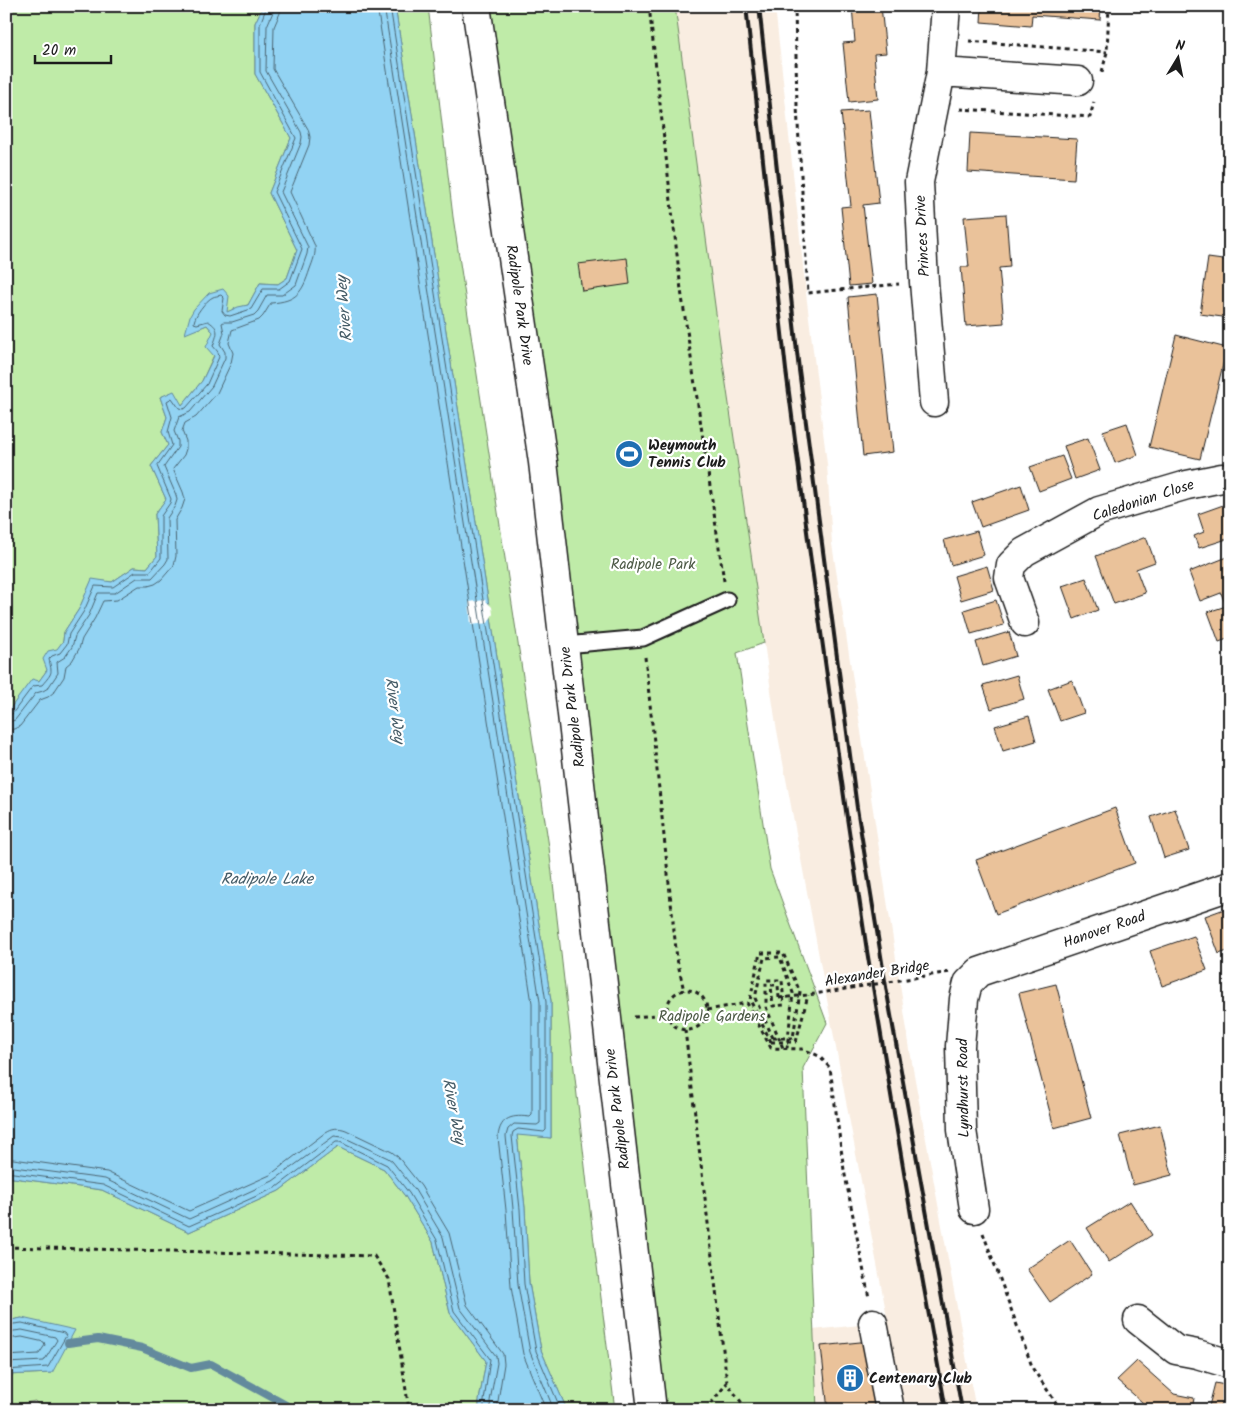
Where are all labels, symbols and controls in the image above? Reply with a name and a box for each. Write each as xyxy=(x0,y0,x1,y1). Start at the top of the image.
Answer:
scale bar xyxy=(35,32,111,64)
north arrow xyxy=(1154,32,1204,82)
text: N xyxy=(1174,35,1187,58)
text: 20 m xyxy=(42,39,76,63)
street label: Princes Drive xyxy=(909,194,937,277)
street label: Radipole Park Drive xyxy=(499,243,539,367)
water label: River Wey xyxy=(329,272,360,343)
place label: Weymouth Tennis Club xyxy=(648,434,726,475)
sports icon: Weymouth Tennis Club xyxy=(614,439,644,469)
street label: Caledonian Close xyxy=(1089,473,1198,529)
park label: Radipole Park xyxy=(611,553,696,577)
street label: Radipole Park Drive xyxy=(554,645,592,769)
water label: River Wey xyxy=(378,676,412,747)
water label: Radipole Lake xyxy=(221,867,315,892)
street label: Hanover Road xyxy=(1060,904,1149,955)
street label: Alexander Bridge xyxy=(823,954,931,994)
park label: Radipole Gardens xyxy=(658,1005,766,1029)
street label: Lyndhurst Road xyxy=(951,1038,977,1138)
street label: Radipole Park Drive xyxy=(599,1047,637,1171)
water label: River Wey xyxy=(435,1076,473,1149)
building icon: Centenary Club xyxy=(835,1363,865,1393)
place label: Centenary Club xyxy=(869,1367,972,1391)

